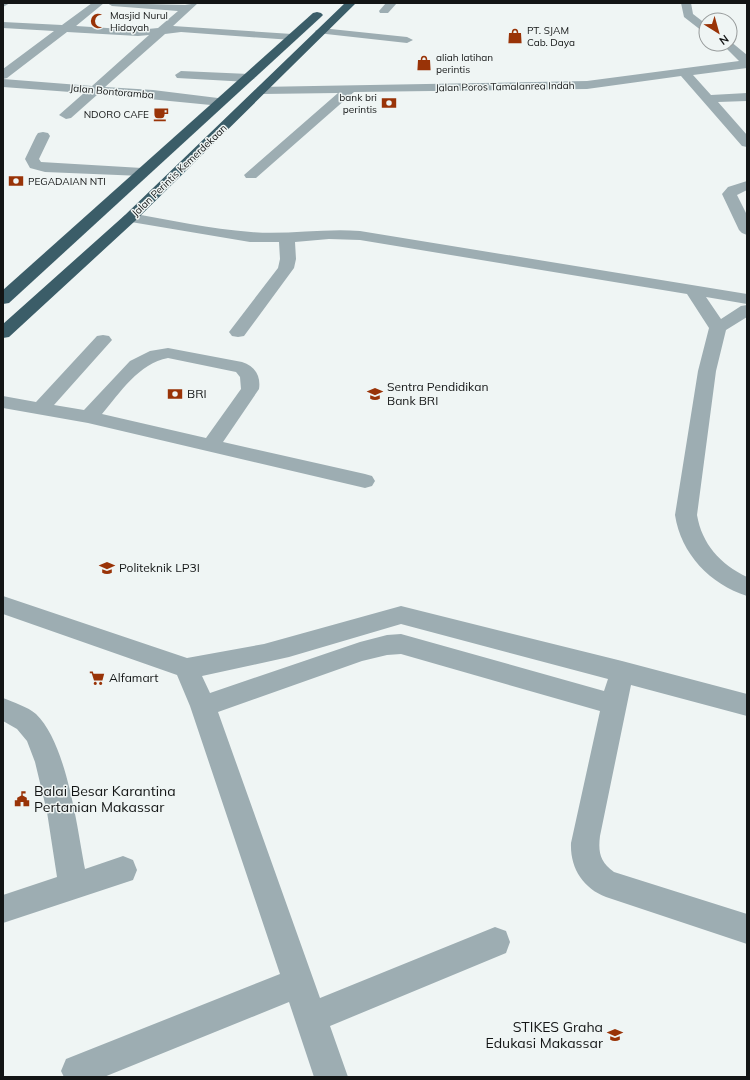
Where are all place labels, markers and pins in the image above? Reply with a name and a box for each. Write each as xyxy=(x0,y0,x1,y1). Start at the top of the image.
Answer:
place label: Masjid Nurul Hidayah xyxy=(110,9,168,34)
mosque icon: Masjid Nurul Hidayah xyxy=(89,12,107,30)
place label: PT. SJAM Cab. Daya xyxy=(527,24,575,49)
shop icon: PT. SJAM Cab. Daya xyxy=(506,27,524,45)
place label: aliah latihan perintis xyxy=(436,51,493,76)
shop icon: aliah latihan perintis xyxy=(415,54,433,72)
place label: bank bri perintis xyxy=(339,91,377,116)
bank icon: bank bri perintis xyxy=(380,94,398,112)
cafe icon: NDORO CAFE xyxy=(152,105,170,123)
place label: NDORO CAFE xyxy=(84,108,149,121)
bank icon: PEGADAIAN NTI xyxy=(7,172,25,190)
place label: PEGADAIAN NTI xyxy=(28,175,106,188)
place label: Sentra Pendidikan Bank BRI xyxy=(387,379,488,408)
bank icon: BRI xyxy=(166,385,184,403)
school or university icon: Sentra Pendidikan Bank BRI xyxy=(366,385,384,403)
place label: BRI xyxy=(187,386,207,401)
school or university icon: Politeknik LP3I xyxy=(98,559,116,577)
place label: Politeknik LP3I xyxy=(119,560,200,575)
supermarket icon: Alfamart xyxy=(88,669,106,687)
place label: Alfamart xyxy=(109,670,158,685)
place label: Balai Besar Karantina Pertanian Makassar xyxy=(34,782,176,816)
public building icon: Balai Besar Karantina Pertanian Makassar xyxy=(13,790,31,808)
place label: STIKES Graha Edukasi Makassar xyxy=(486,1018,604,1052)
school or university icon: STIKES Graha Edukasi Makassar xyxy=(606,1026,624,1044)

